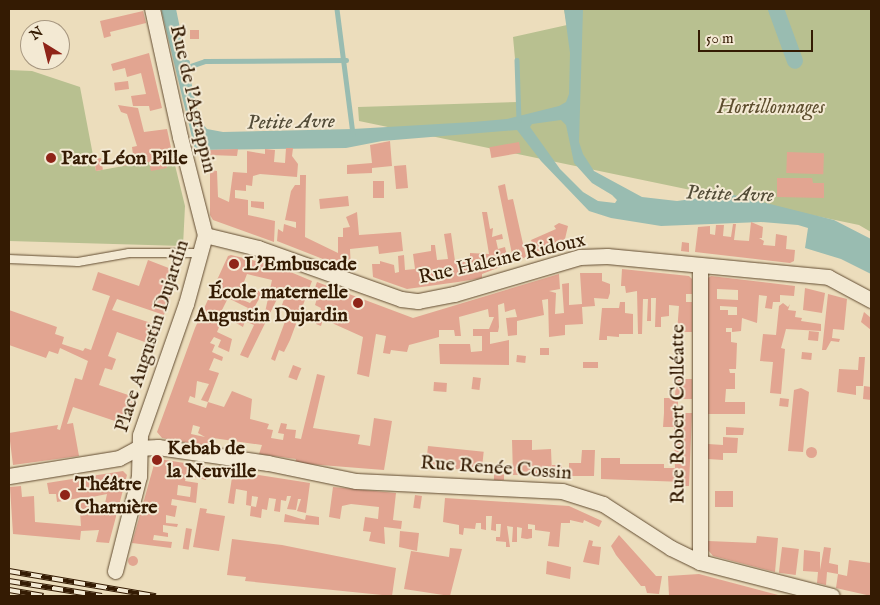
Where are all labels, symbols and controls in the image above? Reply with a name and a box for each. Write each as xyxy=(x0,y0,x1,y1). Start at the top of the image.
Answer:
north arrow xyxy=(20,20,70,70)
scale bar xyxy=(700,20,815,52)
text: N xyxy=(27,23,47,45)
street label: Rue de l'Agrappin xyxy=(164,23,222,175)
text: 50 m xyxy=(706,29,734,48)
park label: Hortillonnages xyxy=(717,95,825,119)
water label: Petite Avre xyxy=(247,110,335,136)
place label: Parc Léon Pille xyxy=(61,146,188,170)
marker: Parc Léon Pille xyxy=(45,152,57,164)
water label: Petite Avre xyxy=(686,181,774,209)
street label: Rue Haleine Ridoux xyxy=(416,228,588,290)
street label: Place Augustin Dujardin xyxy=(110,237,194,435)
place label: L'Embuscade xyxy=(244,252,357,276)
marker: L'Embuscade xyxy=(228,258,240,270)
place label: École maternelle Augustin Dujardin xyxy=(195,280,348,327)
marker: École maternelle Augustin Dujardin xyxy=(352,297,364,309)
street label: Rue Robert Colléatte xyxy=(666,324,690,504)
place label: Kebab de la Neuville xyxy=(167,436,256,483)
street label: Rue Renée Cossin xyxy=(419,451,573,485)
marker: Kebab de la Neuville xyxy=(151,454,163,466)
place label: Théâtre Charnière xyxy=(75,472,158,519)
marker: Théâtre Charnière xyxy=(59,489,71,501)

